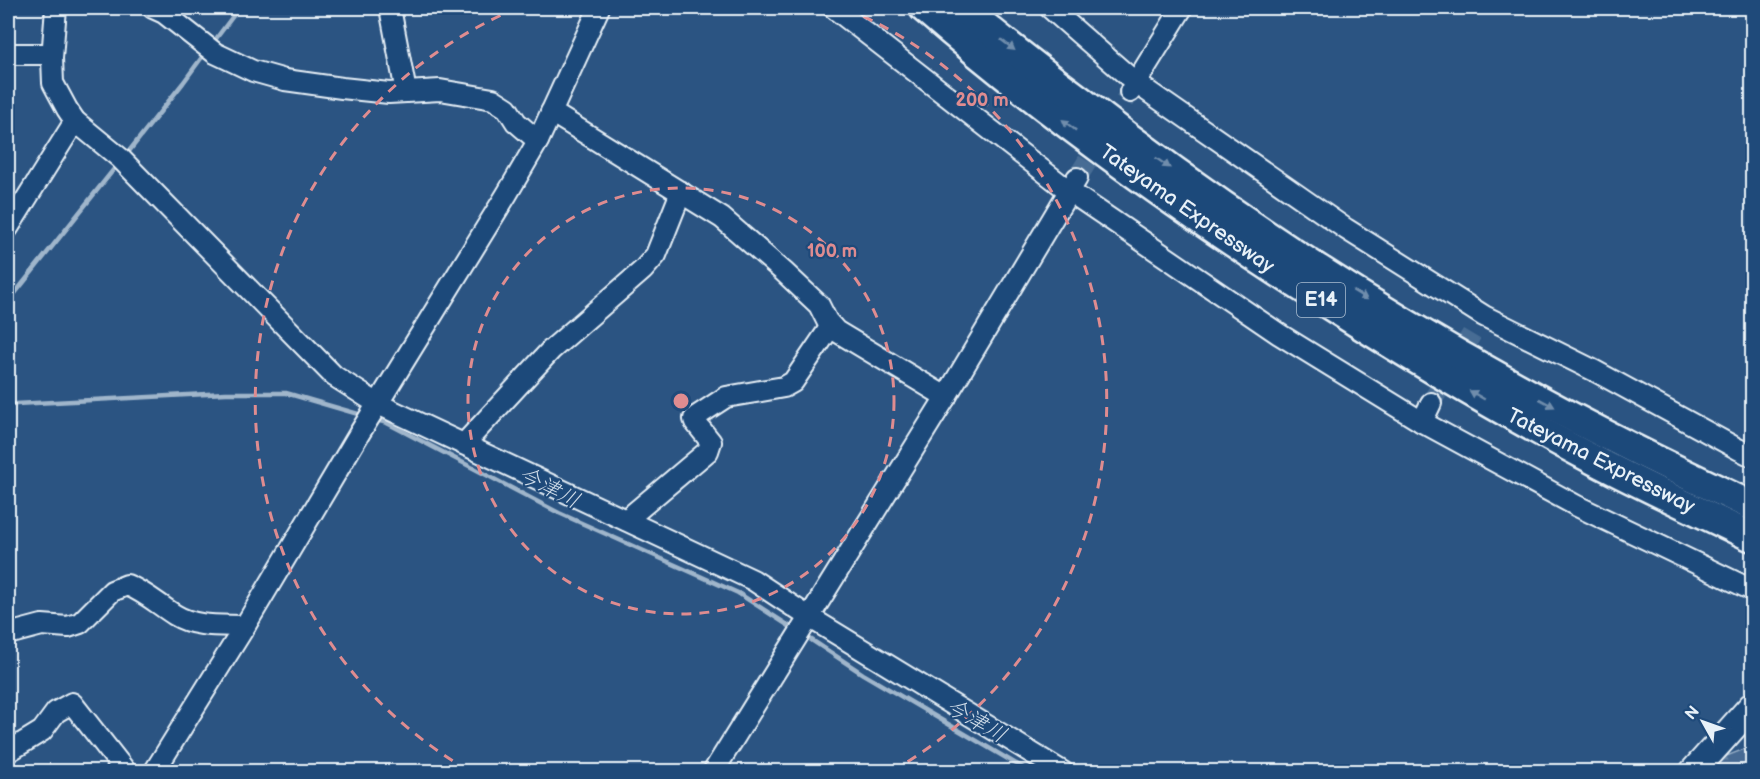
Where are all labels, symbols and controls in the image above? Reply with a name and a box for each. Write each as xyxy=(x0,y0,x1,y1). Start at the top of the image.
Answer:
one-way arrow xyxy=(1000,39,1016,51)
text: 200 m xyxy=(955,90,1009,111)
one-way arrow xyxy=(1061,119,1077,131)
street label: Tateyama Expressway xyxy=(1095,139,1280,279)
one-way arrow xyxy=(1155,157,1171,168)
text: 100 m xyxy=(807,241,857,262)
road number: E14 xyxy=(1297,283,1345,317)
one-way arrow xyxy=(1352,289,1368,300)
one-way arrow xyxy=(1469,389,1485,400)
centre of rings xyxy=(671,391,691,411)
one-way arrow xyxy=(1538,398,1555,408)
street label: Tateyama Expressway xyxy=(1503,403,1700,519)
water label: 今津川 xyxy=(513,461,585,515)
north arrow xyxy=(1673,692,1733,752)
water label: 今津川 xyxy=(941,693,1011,749)
text: N xyxy=(1682,703,1704,724)

